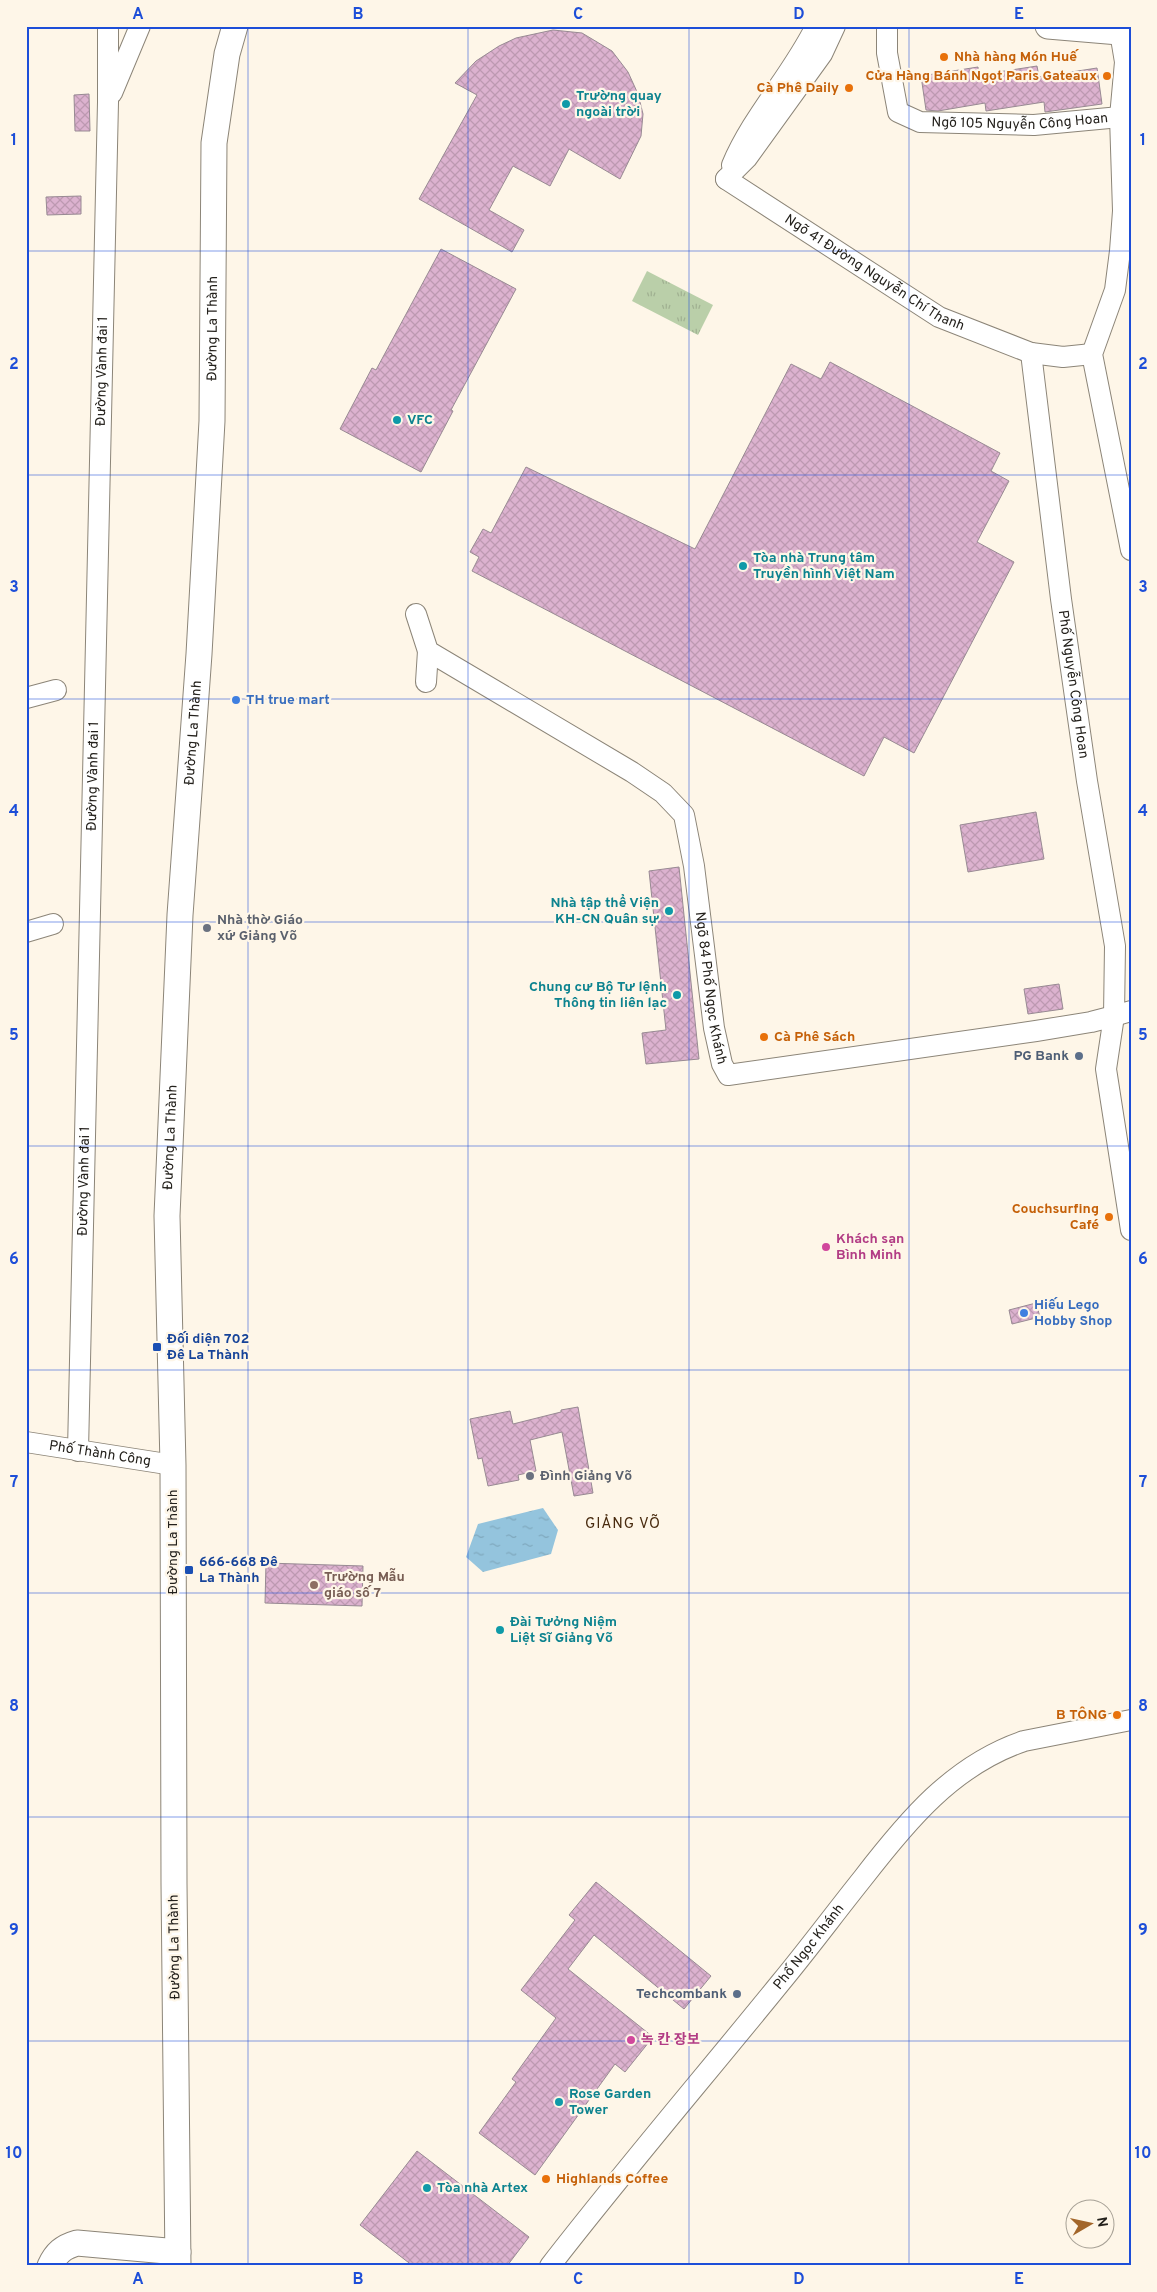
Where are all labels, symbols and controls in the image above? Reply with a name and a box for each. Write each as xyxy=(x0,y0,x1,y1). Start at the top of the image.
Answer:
text: A xyxy=(132,5,144,25)
text: B xyxy=(352,5,364,25)
text: C xyxy=(573,5,583,25)
text: D xyxy=(793,5,805,25)
text: E xyxy=(1014,5,1024,25)
place label: Nhà hàng Món Huế xyxy=(954,49,1079,66)
marker: Nhà hàng Món Huế xyxy=(938,51,950,63)
place label: Cửa Hàng Bánh Ngọt Paris Gateaux xyxy=(865,68,1097,85)
marker: Cửa Hàng Bánh Ngọt Paris Gateaux xyxy=(1101,70,1113,82)
place label: Cà Phê Daily xyxy=(757,80,839,97)
marker: Cà Phê Daily xyxy=(843,82,855,94)
place label: Trường quay ngoài trời xyxy=(576,88,662,121)
marker: Trường quay ngoài trời xyxy=(560,98,572,110)
street label: Ngõ 105 Nguyễn Công Hoan xyxy=(931,110,1109,134)
text: 1 xyxy=(11,131,17,151)
text: 1 xyxy=(1140,131,1146,151)
street label: Ngõ 41 Đường Nguyễn Chí Thanh xyxy=(781,211,967,335)
street label: Đường La Thành xyxy=(204,276,222,381)
street label: Đường Vành đai 1 xyxy=(92,316,112,426)
text: 2 xyxy=(9,355,19,375)
text: 2 xyxy=(1138,355,1148,375)
place label: VFC xyxy=(407,412,433,429)
marker: VFC xyxy=(391,414,403,426)
place label: Tòa nhà Trung tâm Truyền hình Việt Nam xyxy=(753,550,895,583)
marker: Tòa nhà Trung tâm Truyền hình Việt Nam xyxy=(737,560,749,572)
text: 3 xyxy=(9,578,19,598)
text: 3 xyxy=(1138,578,1148,598)
street label: Phố Nguyễn Công Hoan xyxy=(1054,609,1092,760)
street label: Đường La Thành xyxy=(181,680,206,786)
place label: TH true mart xyxy=(246,692,330,709)
marker: TH true mart xyxy=(230,694,242,706)
street label: Đường Vành đai 1 xyxy=(83,721,103,831)
text: 4 xyxy=(9,802,19,822)
text: 4 xyxy=(1138,802,1148,822)
place label: Nhà tập thể Viện KH-CN Quân sự xyxy=(551,894,660,928)
marker: Nhà tập thể Viện KH-CN Quân sự xyxy=(663,905,675,917)
street label: Ngõ 84 Phố Ngọc Khánh xyxy=(691,911,730,1066)
place label: Nhà thờ Giáo xứ Giảng Võ xyxy=(217,912,303,945)
marker: Nhà thờ Giáo xứ Giảng Võ xyxy=(201,922,213,934)
place label: Chung cư Bộ Tư lệnh Thông tin liên lạc xyxy=(529,979,667,1012)
marker: Chung cư Bộ Tư lệnh Thông tin liên lạc xyxy=(671,989,683,1001)
text: 5 xyxy=(9,1026,19,1046)
text: 5 xyxy=(1138,1026,1148,1046)
place label: Cà Phê Sách xyxy=(774,1029,855,1046)
marker: Cà Phê Sách xyxy=(758,1031,770,1043)
place label: PG Bank xyxy=(1013,1048,1069,1065)
marker: PG Bank xyxy=(1073,1050,1085,1062)
street label: Đường La Thành xyxy=(160,1084,181,1190)
street label: Đường Vành đai 1 xyxy=(74,1126,94,1236)
place label: Couchsurfing Café xyxy=(1012,1201,1099,1234)
marker: Couchsurfing Café xyxy=(1103,1211,1115,1223)
place label: Khách sạn Bình Minh xyxy=(836,1231,904,1264)
marker: Khách sạn Bình Minh xyxy=(820,1241,832,1253)
text: 6 xyxy=(9,1250,19,1270)
text: 6 xyxy=(1138,1250,1148,1270)
place label: Hiếu Lego Hobby Shop xyxy=(1034,1297,1112,1330)
marker: Hiếu Lego Hobby Shop xyxy=(1018,1307,1030,1319)
place label: Đối diện 702 Đê La Thành xyxy=(167,1331,249,1364)
marker: Đối diện 702 Đê La Thành xyxy=(151,1341,163,1353)
street label: Phố Thành Công xyxy=(48,1437,152,1470)
place label: Đình Giảng Võ xyxy=(540,1468,632,1485)
marker: Đình Giảng Võ xyxy=(524,1470,536,1482)
text: 7 xyxy=(10,1473,18,1493)
text: 7 xyxy=(1139,1473,1147,1493)
street label: Đường La Thành xyxy=(165,1489,182,1595)
district label: GIẢNG VÕ xyxy=(585,1514,661,1534)
place label: 666-668 Đê La Thành xyxy=(199,1554,278,1587)
marker: 666-668 Đê La Thành xyxy=(183,1564,195,1576)
place label: Trường Mẫu giáo số 7 xyxy=(324,1567,405,1602)
marker: Trường Mẫu giáo số 7 xyxy=(308,1579,320,1591)
place label: Đài Tưởng Niệm Liệt Sĩ Giảng Võ xyxy=(510,1614,617,1647)
marker: Đài Tưởng Niệm Liệt Sĩ Giảng Võ xyxy=(494,1624,506,1636)
text: 8 xyxy=(9,1697,19,1717)
text: 8 xyxy=(1138,1697,1148,1717)
place label: B TÔNG xyxy=(1056,1706,1107,1724)
marker: B TÔNG xyxy=(1111,1709,1123,1721)
street label: Đường La Thành xyxy=(166,1894,184,2000)
street label: Phố Ngọc Khánh xyxy=(770,1901,848,1993)
text: 9 xyxy=(9,1921,19,1941)
text: 9 xyxy=(1138,1921,1148,1941)
place label: Techcombank xyxy=(636,1986,727,2003)
marker: Techcombank xyxy=(731,1988,743,2000)
place label: 녹 칸 장보 xyxy=(641,2032,700,2049)
marker: 녹 칸 장보 xyxy=(625,2034,637,2046)
place label: Rose Garden Tower xyxy=(569,2086,651,2119)
marker: Rose Garden Tower xyxy=(553,2096,565,2108)
text: 10 xyxy=(6,2144,22,2164)
text: 10 xyxy=(1135,2144,1151,2164)
place label: Highlands Coffee xyxy=(556,2171,668,2188)
marker: Highlands Coffee xyxy=(540,2173,552,2185)
place label: Tòa nhà Artex xyxy=(437,2180,528,2197)
marker: Tòa nhà Artex xyxy=(421,2182,433,2194)
north arrow xyxy=(1064,2200,1114,2250)
text: N xyxy=(1092,2216,1111,2229)
text: A xyxy=(132,2270,144,2290)
text: B xyxy=(352,2270,364,2290)
text: C xyxy=(573,2270,583,2290)
text: D xyxy=(793,2270,805,2290)
text: E xyxy=(1014,2270,1024,2290)

